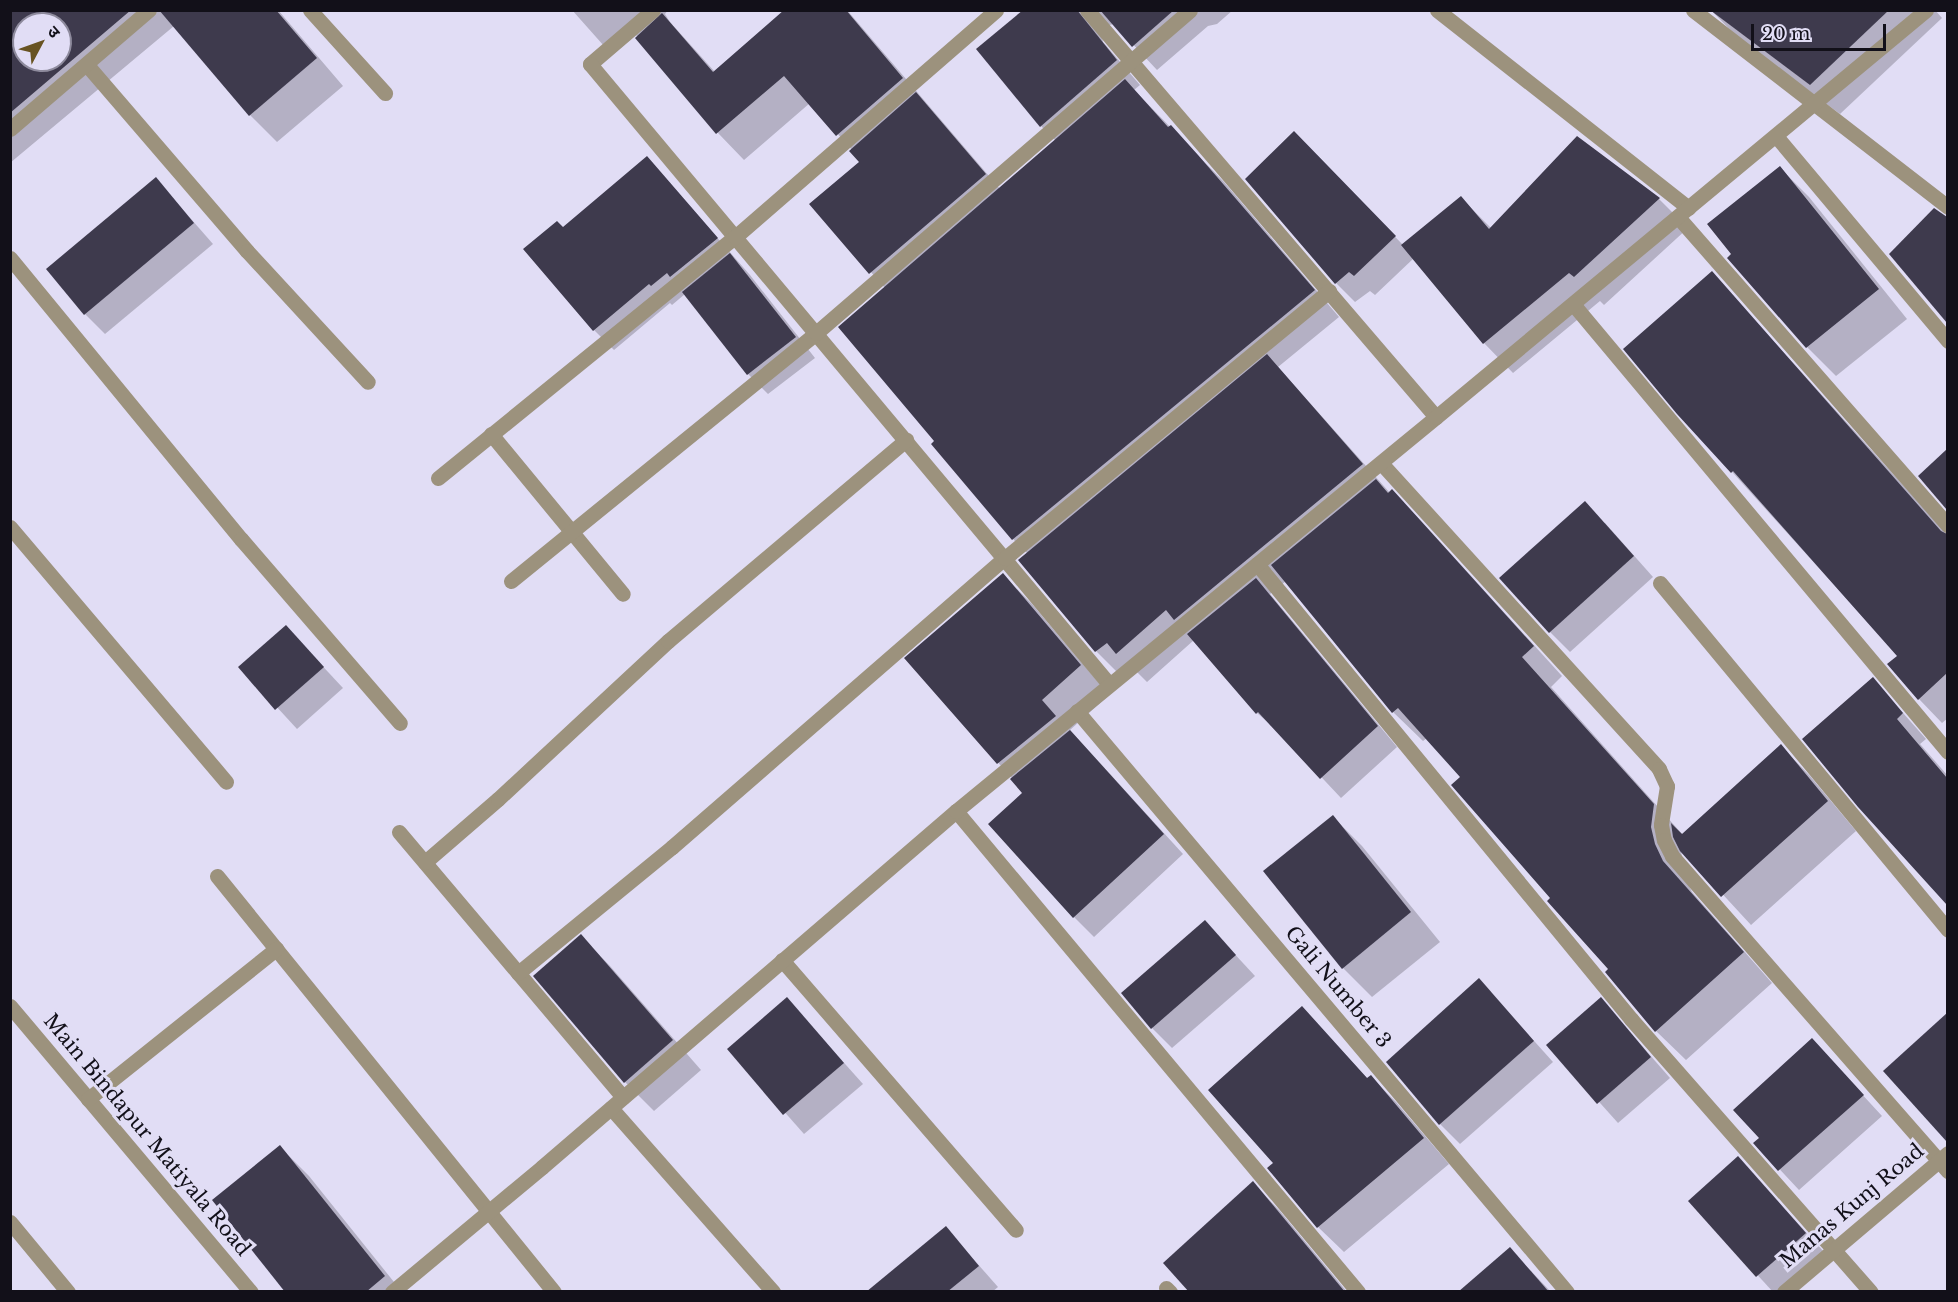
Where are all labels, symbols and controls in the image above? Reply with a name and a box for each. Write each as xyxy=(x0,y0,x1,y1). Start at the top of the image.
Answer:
north arrow xyxy=(12,12,72,72)
scale bar xyxy=(1754,12,1889,50)
text: उ xyxy=(43,21,65,42)
text: 20 m xyxy=(1762,23,1810,45)
street label: Gali Number 3 xyxy=(1280,921,1396,1053)
street label: Main Bindapur Matiyala Road xyxy=(38,1009,256,1261)
street label: Manas Kunj Road xyxy=(1775,1139,1929,1273)

